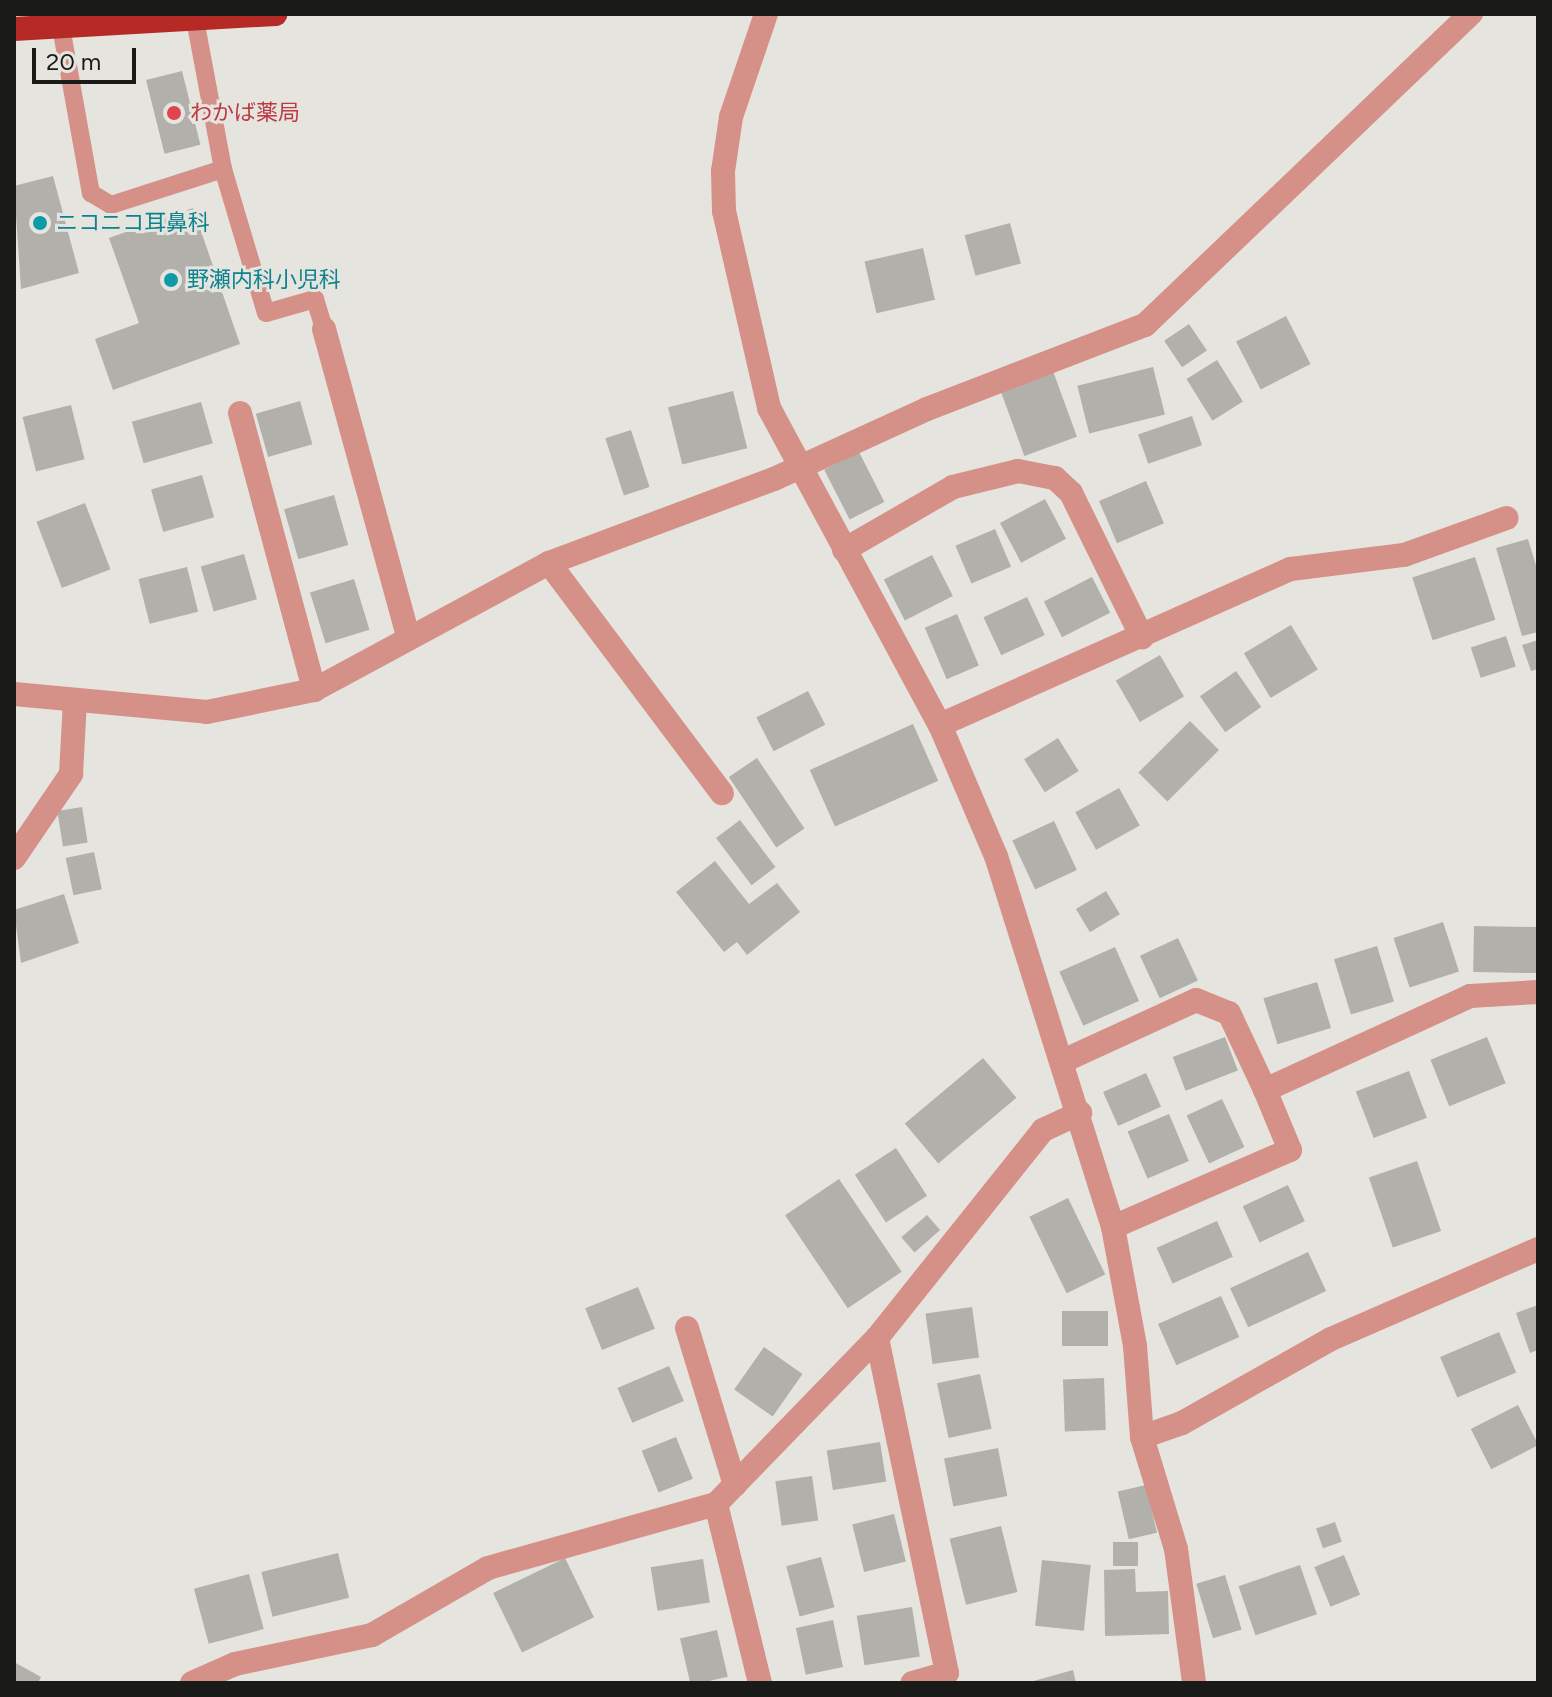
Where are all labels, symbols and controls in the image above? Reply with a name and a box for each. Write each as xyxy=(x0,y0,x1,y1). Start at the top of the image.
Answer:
scale bar xyxy=(36,32,140,82)
text: 20 m xyxy=(46,47,101,76)
place label: わかば薬局 xyxy=(190,100,300,126)
marker: わかば薬局 xyxy=(165,104,183,122)
place label: ニコニコ耳鼻科 xyxy=(56,210,210,236)
marker: ニコニコ耳鼻科 xyxy=(31,214,49,232)
place label: 野瀬内科小児科 xyxy=(187,267,341,293)
marker: 野瀬内科小児科 xyxy=(162,271,180,289)

